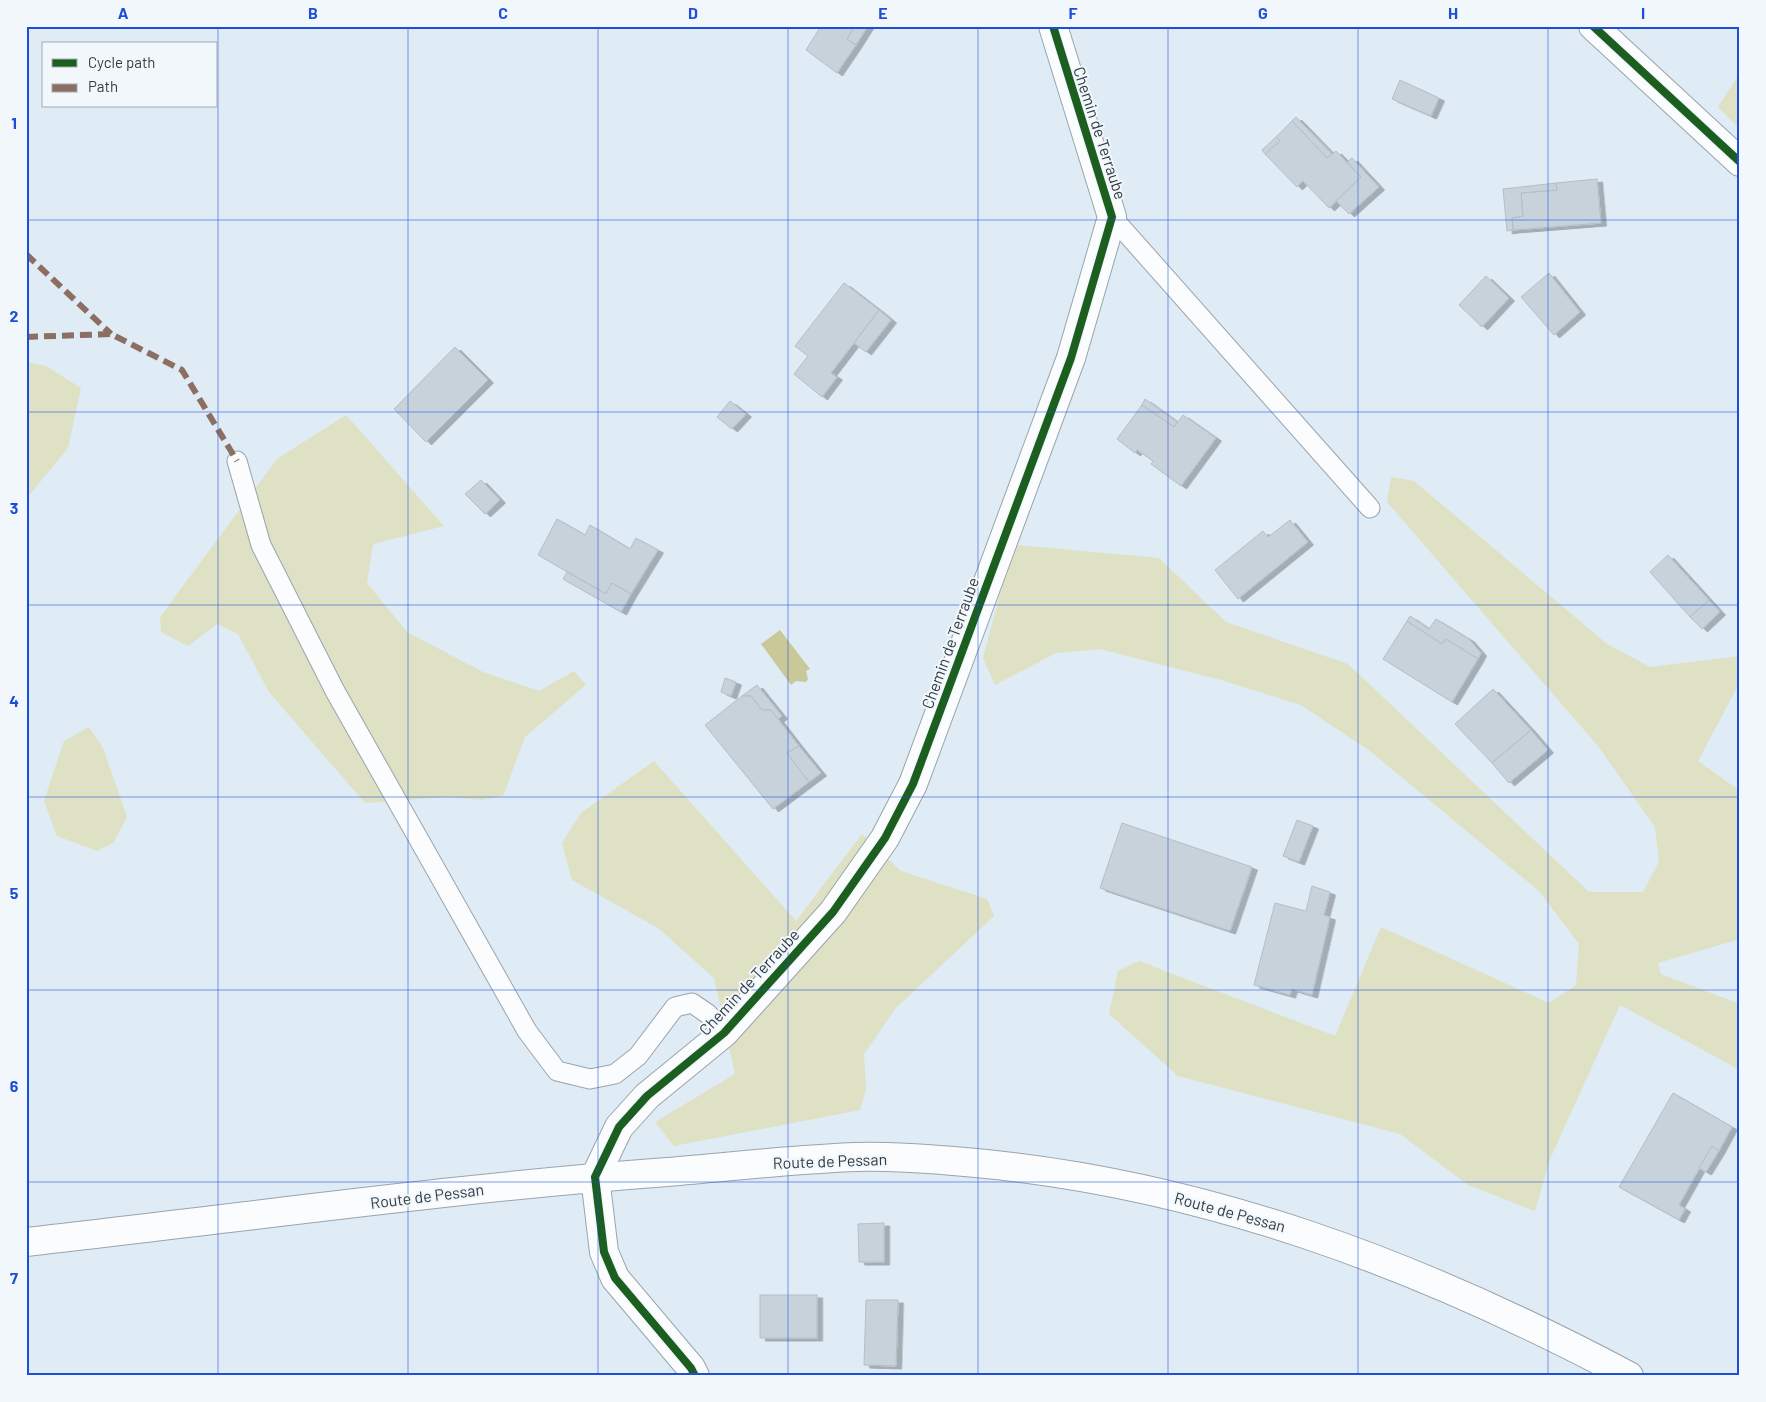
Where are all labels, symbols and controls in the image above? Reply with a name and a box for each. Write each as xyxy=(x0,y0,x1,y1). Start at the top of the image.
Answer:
text: A xyxy=(118,3,129,22)
text: B xyxy=(308,3,318,22)
text: C xyxy=(498,3,508,22)
text: D xyxy=(688,3,698,22)
text: E xyxy=(878,3,888,22)
text: F xyxy=(1069,3,1078,22)
text: G xyxy=(1258,3,1268,22)
text: H xyxy=(1448,3,1458,22)
text: I xyxy=(1641,3,1645,22)
legend xyxy=(42,42,218,108)
text: Cycle path xyxy=(88,53,155,71)
street label: Chemin de Terraube xyxy=(1070,64,1131,202)
text: Path xyxy=(88,77,118,95)
text: 1 xyxy=(11,113,17,132)
text: 2 xyxy=(10,306,19,325)
text: 3 xyxy=(10,498,18,517)
street label: Chemin de Terraube xyxy=(917,575,982,711)
text: 4 xyxy=(9,691,19,710)
text: 5 xyxy=(10,883,19,902)
street label: Chemin de Terraube xyxy=(694,925,803,1039)
text: 6 xyxy=(10,1076,19,1095)
street label: Route de Pessan xyxy=(773,1149,887,1172)
street label: Route de Pessan xyxy=(369,1179,485,1212)
street label: Route de Pessan xyxy=(1172,1188,1288,1235)
text: 7 xyxy=(10,1268,18,1287)

